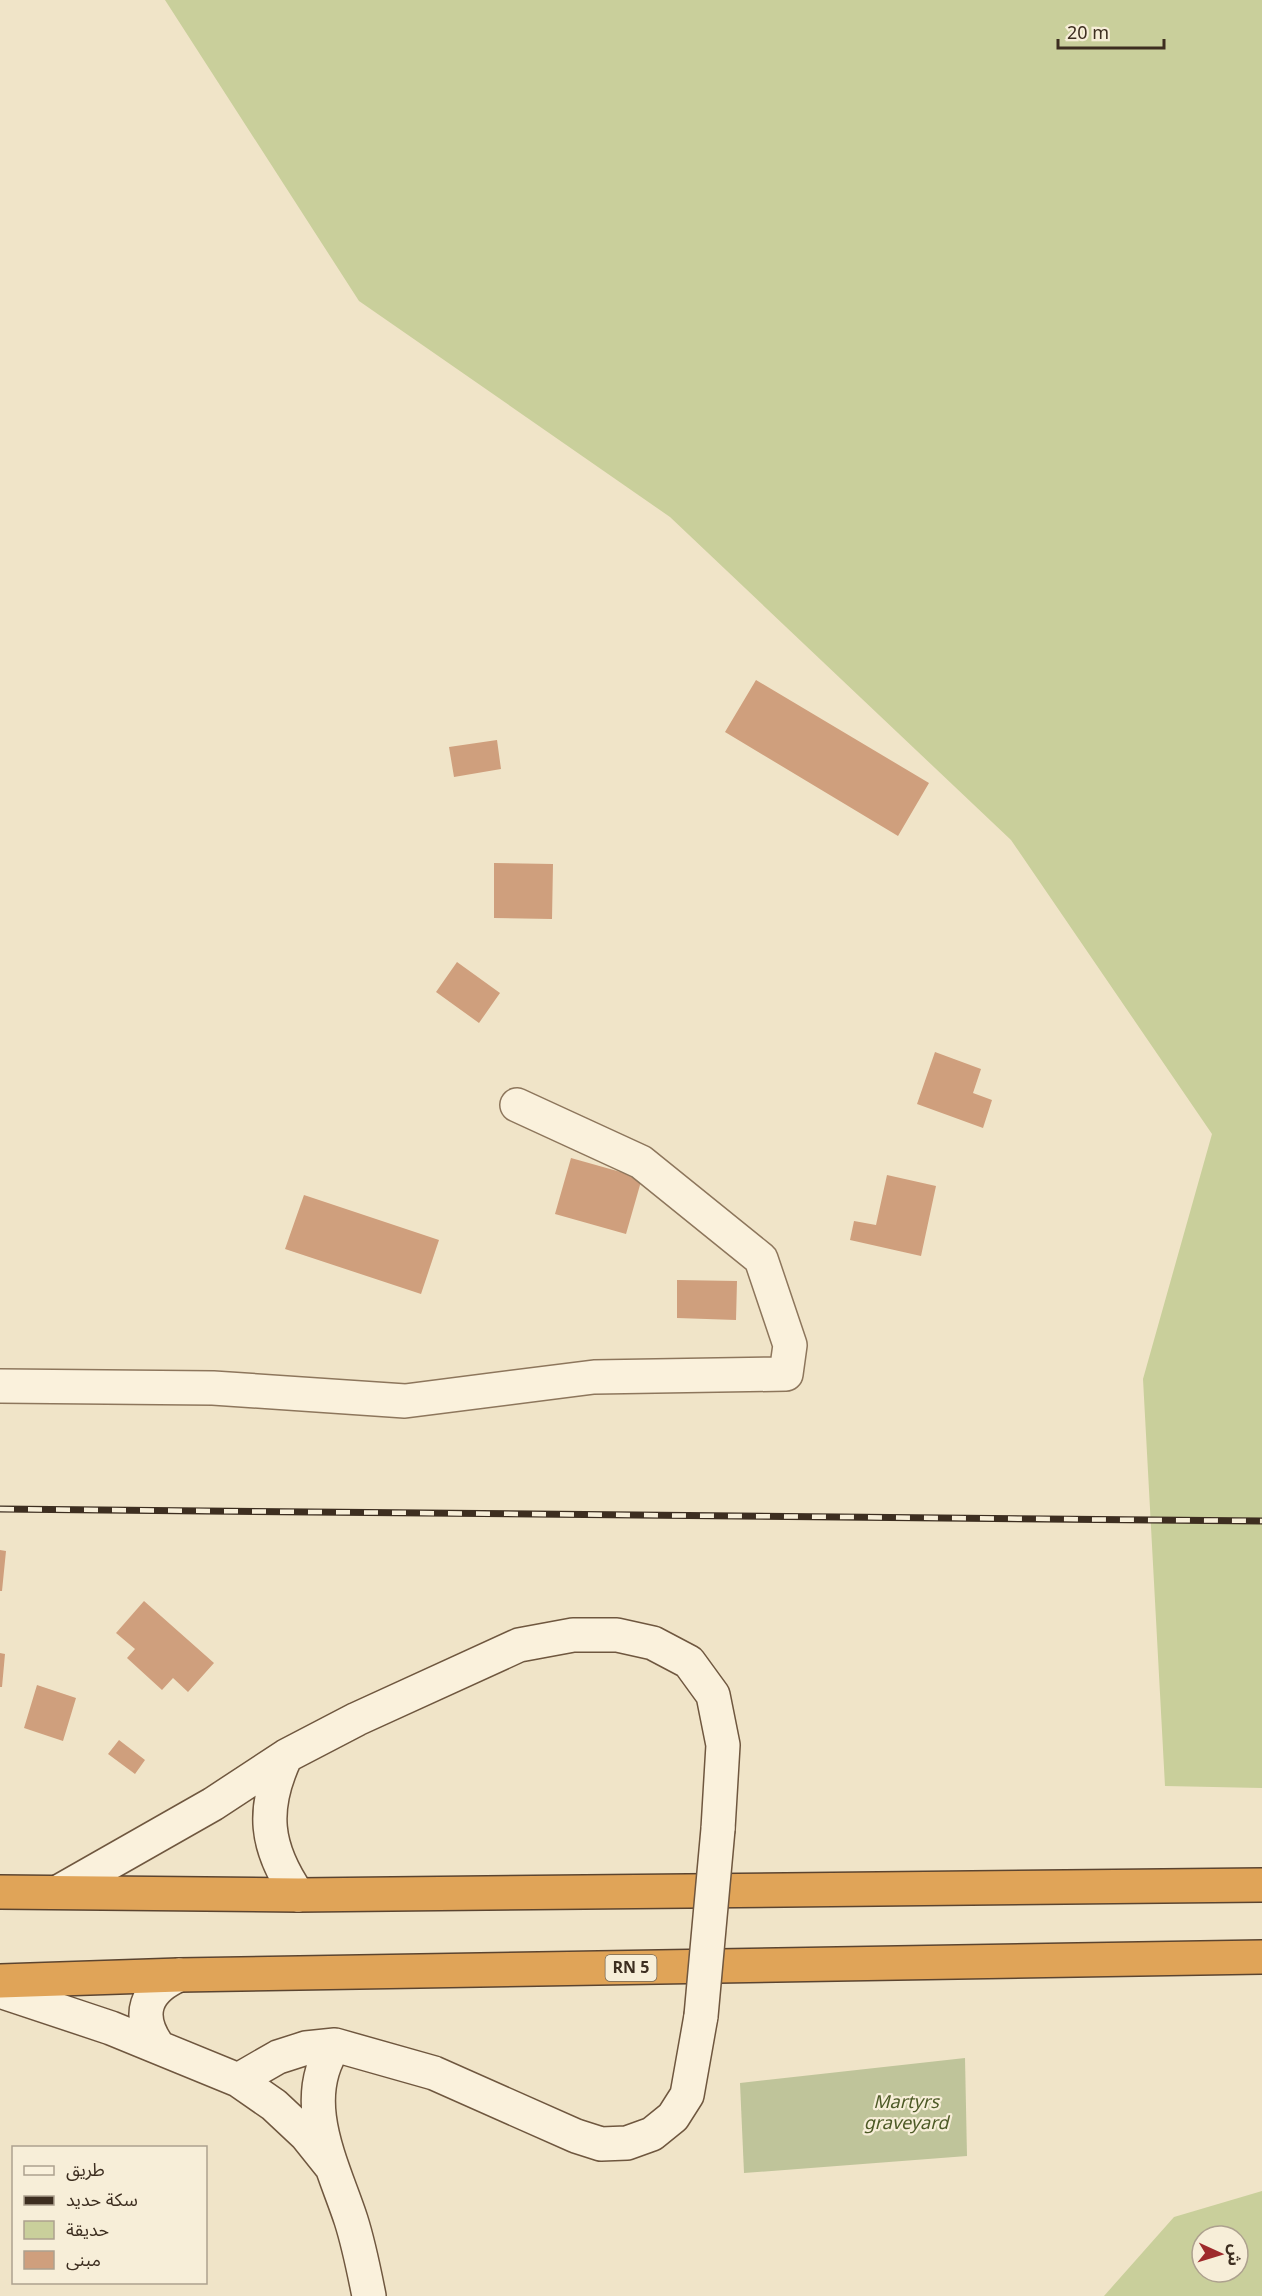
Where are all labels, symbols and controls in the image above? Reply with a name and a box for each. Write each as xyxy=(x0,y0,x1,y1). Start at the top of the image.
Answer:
scale bar xyxy=(1058,12,1164,50)
text: 20 m xyxy=(1067,14,1109,52)
road number: RN 5 xyxy=(606,1955,656,1981)
park label: Martyrs graveyard xyxy=(864,2083,950,2142)
legend xyxy=(12,2146,207,2284)
text: طريق xyxy=(66,2151,105,2189)
text: سكة حديد xyxy=(66,2181,138,2219)
text: حديقة xyxy=(66,2211,109,2249)
north arrow xyxy=(1190,2224,1250,2284)
text: مبنى xyxy=(66,2241,101,2279)
text: ش xyxy=(1216,2243,1252,2267)

